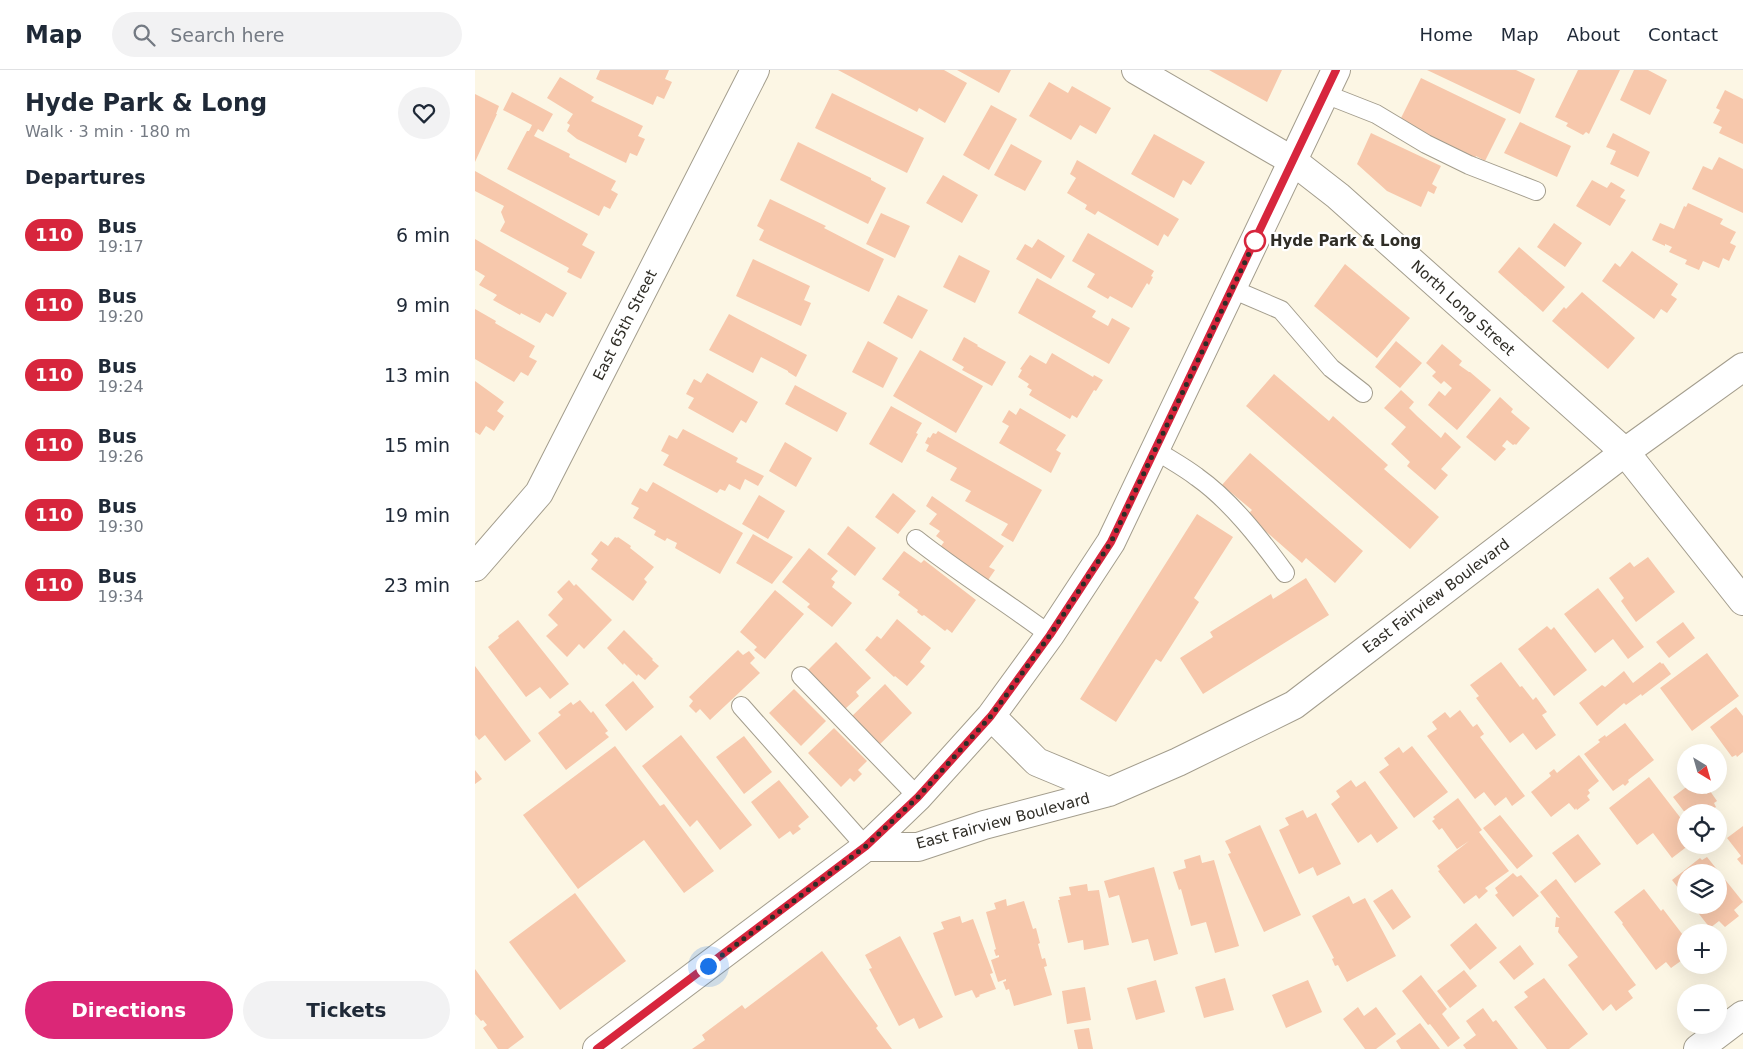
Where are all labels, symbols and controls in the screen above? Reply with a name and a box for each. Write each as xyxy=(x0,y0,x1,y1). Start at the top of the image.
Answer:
search box xyxy=(112,12,462,57)
text: Map xyxy=(25,21,82,49)
icon: search xyxy=(130,21,158,49)
text: Search here xyxy=(170,24,284,46)
text: Home xyxy=(1420,24,1473,45)
text: Map xyxy=(1501,24,1539,45)
text: About xyxy=(1567,24,1620,45)
text: Contact xyxy=(1648,24,1718,45)
button: heart xyxy=(398,87,450,139)
text: Hyde Park & Long xyxy=(25,89,267,117)
text: Walk · 3 min · 180 m xyxy=(25,122,190,141)
text: Departures xyxy=(25,166,146,188)
text: Bus xyxy=(98,215,137,237)
text: 110 xyxy=(35,224,73,245)
text: 6 min xyxy=(396,224,450,246)
marker: Hyde Park & Long xyxy=(1244,230,1266,252)
place label: Hyde Park & Long xyxy=(1270,232,1421,250)
text: 19:17 xyxy=(98,237,144,256)
street label: North Long Street xyxy=(1407,257,1519,359)
street label: East 65th Street xyxy=(589,266,661,383)
text: Bus xyxy=(98,285,137,307)
text: 110 xyxy=(35,294,73,315)
text: 9 min xyxy=(396,294,450,316)
text: 19:20 xyxy=(98,307,144,326)
text: Bus xyxy=(98,355,137,377)
text: 110 xyxy=(35,364,73,385)
text: 13 min xyxy=(384,364,450,386)
text: 19:24 xyxy=(98,377,144,396)
text: Bus xyxy=(98,425,137,447)
text: 110 xyxy=(35,434,73,455)
text: 15 min xyxy=(384,434,450,456)
text: 19:26 xyxy=(98,447,144,466)
text: Bus xyxy=(98,495,137,517)
text: 110 xyxy=(35,504,73,525)
text: 19 min xyxy=(384,504,450,526)
text: 19:30 xyxy=(98,517,144,536)
street label: East Fairview Boulevard xyxy=(1359,535,1513,657)
text: Bus xyxy=(98,565,137,587)
text: 110 xyxy=(35,574,73,595)
text: 23 min xyxy=(384,574,450,596)
text: 19:34 xyxy=(98,587,144,606)
north arrow xyxy=(1677,744,1727,794)
map controls xyxy=(1677,744,1727,1034)
street label: East Fairview Boulevard xyxy=(914,789,1092,853)
button: locate xyxy=(1677,804,1727,854)
button: layers xyxy=(1677,864,1727,914)
button: + xyxy=(1677,924,1727,974)
your location xyxy=(696,954,721,979)
button: Directions xyxy=(25,981,233,1039)
button: Tickets xyxy=(243,981,450,1039)
button: − xyxy=(1677,984,1727,1034)

